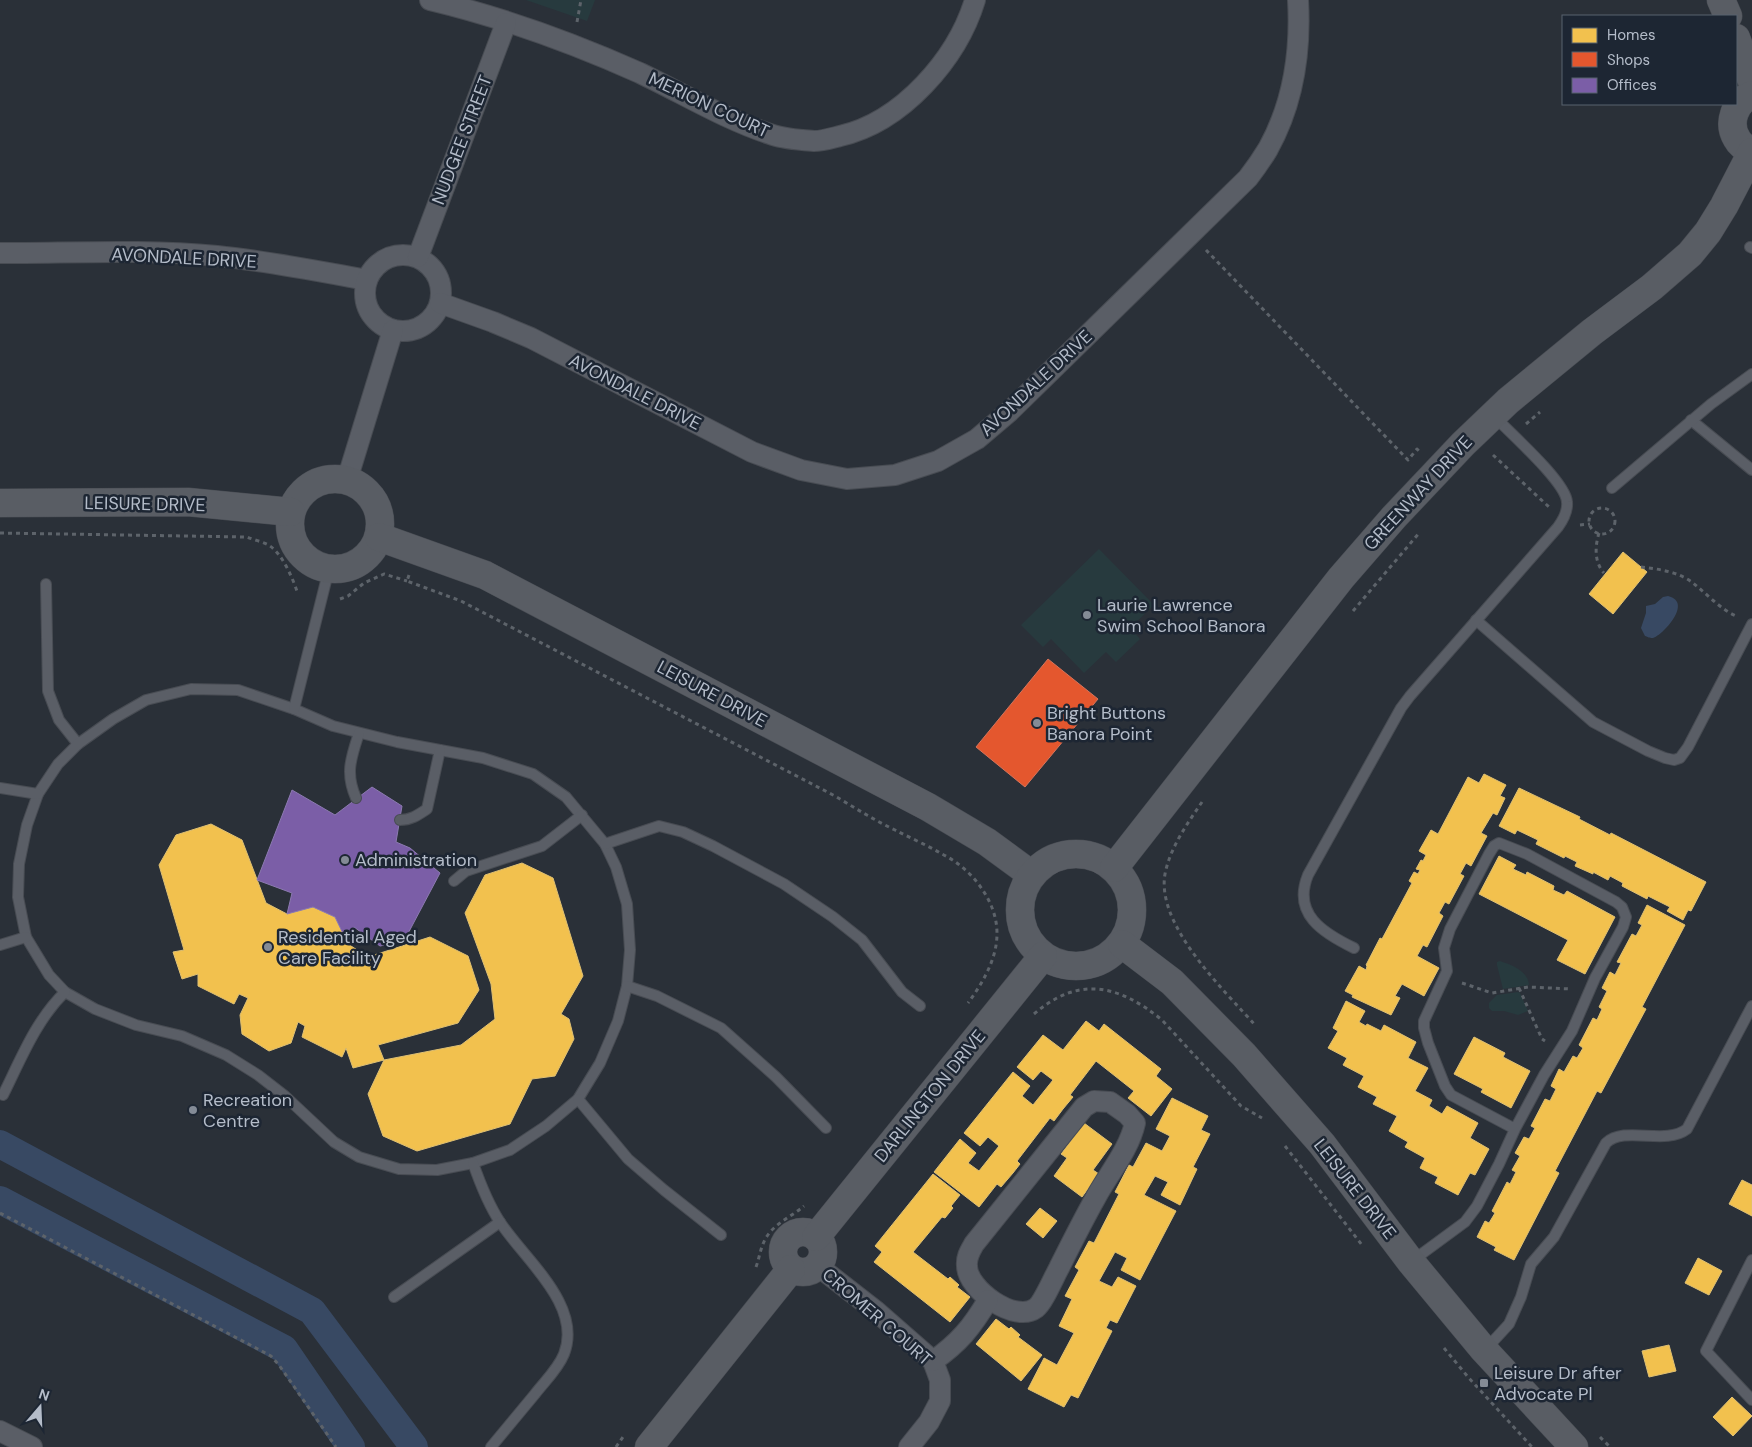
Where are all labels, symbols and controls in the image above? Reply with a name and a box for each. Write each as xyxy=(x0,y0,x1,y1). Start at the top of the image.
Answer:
legend xyxy=(1562,15,1737,105)
text: Homes xyxy=(1607,25,1656,45)
text: Shops xyxy=(1607,50,1650,70)
street label: MERION COURT xyxy=(645,66,773,144)
street label: NUDGEE STREET xyxy=(426,72,498,208)
text: Offices xyxy=(1607,75,1657,95)
street label: AVONDALE DRIVE xyxy=(111,242,257,274)
street label: AVONDALE DRIVE xyxy=(975,325,1097,441)
street label: AVONDALE DRIVE xyxy=(565,348,705,436)
street label: GREENWAY DRIVE xyxy=(1359,430,1477,556)
street label: LEISURE DRIVE xyxy=(84,491,206,517)
place label: Laurie Lawrence Swim School Banora xyxy=(1097,593,1266,638)
marker: Laurie Lawrence Swim School Banora xyxy=(1081,609,1093,621)
street label: LEISURE DRIVE xyxy=(653,655,771,733)
place label: Bright Buttons Banora Point xyxy=(1047,701,1166,746)
marker: Bright Buttons Banora Point xyxy=(1031,717,1043,729)
place label: Administration xyxy=(355,848,477,872)
marker: Administration xyxy=(339,854,351,866)
place label: Residential Aged Care Facility xyxy=(278,925,417,970)
marker: Residential Aged Care Facility xyxy=(262,941,274,953)
street label: DARLINGTON DRIVE xyxy=(869,1025,991,1167)
place label: Recreation Centre xyxy=(203,1088,292,1133)
marker: Recreation Centre xyxy=(187,1104,199,1116)
street label: LEISURE DRIVE xyxy=(1308,1134,1402,1244)
street label: CROMER COURT xyxy=(817,1263,937,1371)
place label: Leisure Dr after Advocate Pl xyxy=(1494,1361,1622,1406)
marker: Leisure Dr after Advocate Pl xyxy=(1478,1377,1490,1389)
north arrow xyxy=(15,1382,65,1432)
text: N xyxy=(36,1385,52,1405)

